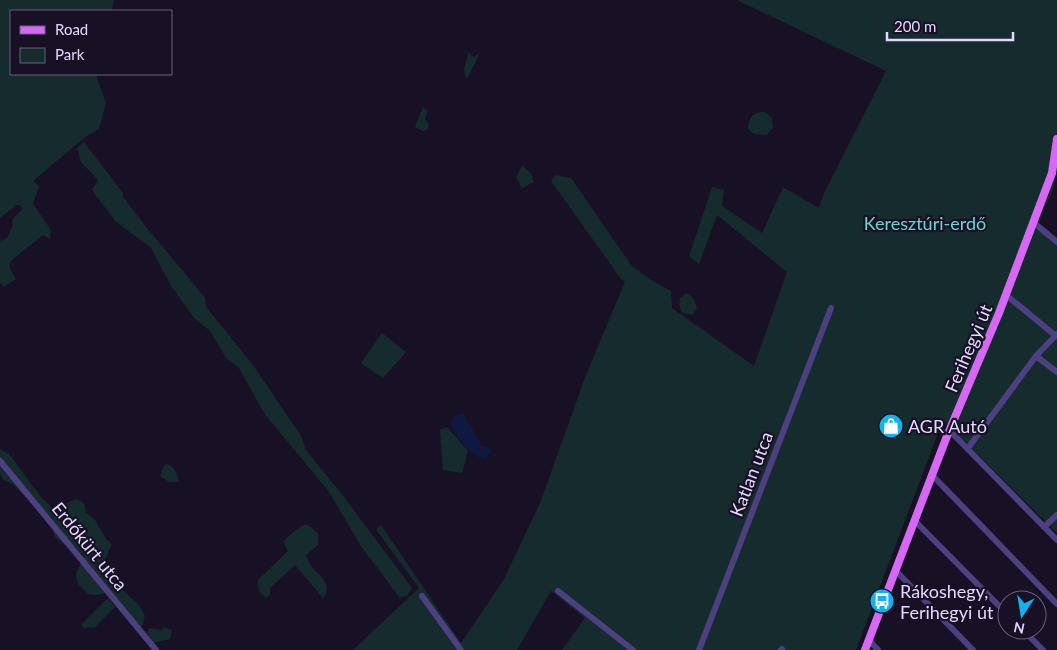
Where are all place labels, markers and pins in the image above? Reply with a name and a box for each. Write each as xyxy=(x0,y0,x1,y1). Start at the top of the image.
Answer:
shop icon: AGR Autó xyxy=(878,413,904,439)
place label: AGR Autó xyxy=(908,415,987,437)
place label: Rákoshegy, Ferihegyi út xyxy=(900,580,994,623)
bus stop icon: Rákoshegy, Ferihegyi út xyxy=(869,588,895,614)

